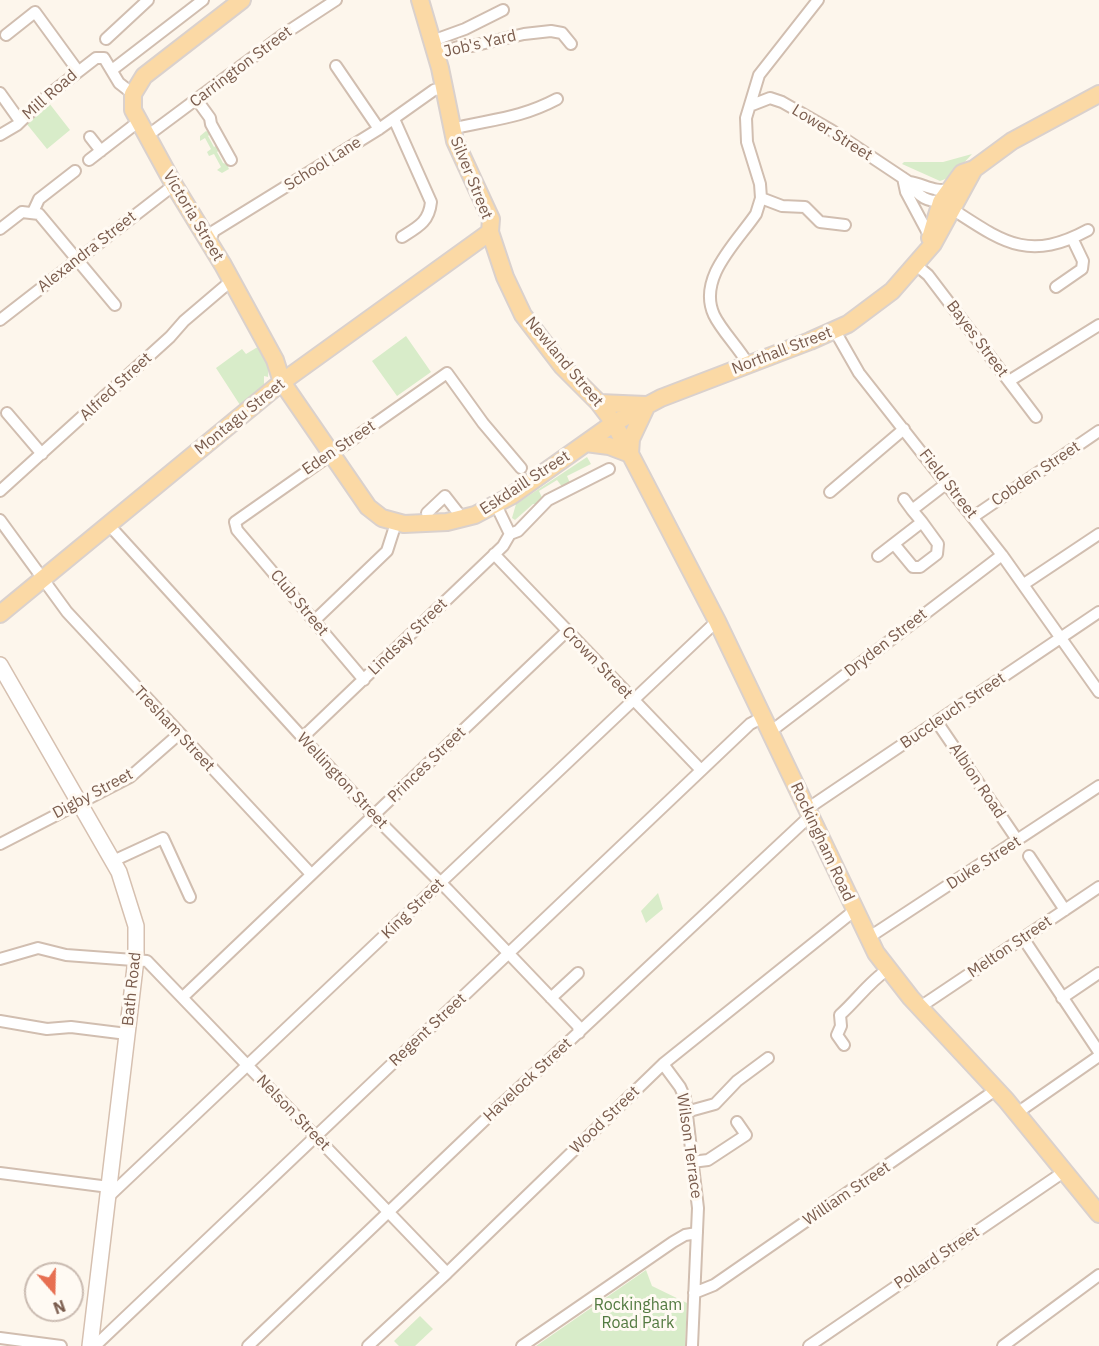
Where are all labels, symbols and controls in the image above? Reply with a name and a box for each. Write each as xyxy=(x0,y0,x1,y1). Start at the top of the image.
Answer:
street label: Carrington Street xyxy=(186,22,296,112)
street label: Job's Yard xyxy=(442,26,518,62)
street label: Mill Road xyxy=(19,66,81,124)
street label: Lower Street xyxy=(788,101,876,165)
street label: School Lane xyxy=(281,133,365,195)
street label: Silver Street xyxy=(446,134,496,222)
street label: Victoria Street xyxy=(158,167,228,265)
street label: Alexandra Street xyxy=(34,207,140,297)
street label: Bayes Street xyxy=(942,297,1012,381)
street label: Newland Street xyxy=(521,313,607,411)
street label: Northall Street xyxy=(729,323,835,379)
street label: Alfred Street xyxy=(76,349,156,425)
street label: Montagu Street xyxy=(191,375,289,459)
street label: Eden Street xyxy=(299,417,379,479)
street label: Cobden Street xyxy=(988,437,1084,511)
street label: Field Street xyxy=(915,445,981,523)
street label: Eskdaill Street xyxy=(476,447,574,519)
street label: Club Street xyxy=(266,566,332,640)
street label: Lindsay Street xyxy=(365,595,451,679)
street label: Dryden Street xyxy=(841,605,931,681)
street label: Crown Street xyxy=(558,623,636,703)
street label: Buccleuch Street xyxy=(897,669,1009,753)
street label: Tresham Street xyxy=(129,682,219,776)
street label: Princes Street xyxy=(384,723,470,807)
street label: Wellington Street xyxy=(293,729,391,833)
street label: Albion Road xyxy=(945,740,1009,822)
street label: Digby Street xyxy=(50,765,136,823)
street label: Rockingham Road xyxy=(786,779,858,905)
street label: Duke Street xyxy=(943,832,1025,894)
street label: King Street xyxy=(378,875,448,943)
street label: Melton Street xyxy=(964,912,1056,982)
street label: Bath Road xyxy=(119,951,145,1027)
street label: Regent Street xyxy=(386,989,470,1071)
street label: Havelock Street xyxy=(480,1034,576,1126)
street label: Nelson Street xyxy=(252,1071,334,1155)
street label: Wood Street xyxy=(566,1082,644,1158)
street label: Wilson Terrace xyxy=(672,1092,706,1200)
street label: William Street xyxy=(800,1158,894,1230)
street label: Pollard Street xyxy=(891,1223,983,1293)
north arrow xyxy=(24,1262,84,1322)
park label: Rockingham Road Park xyxy=(594,1295,682,1333)
text: N xyxy=(51,1296,68,1318)

